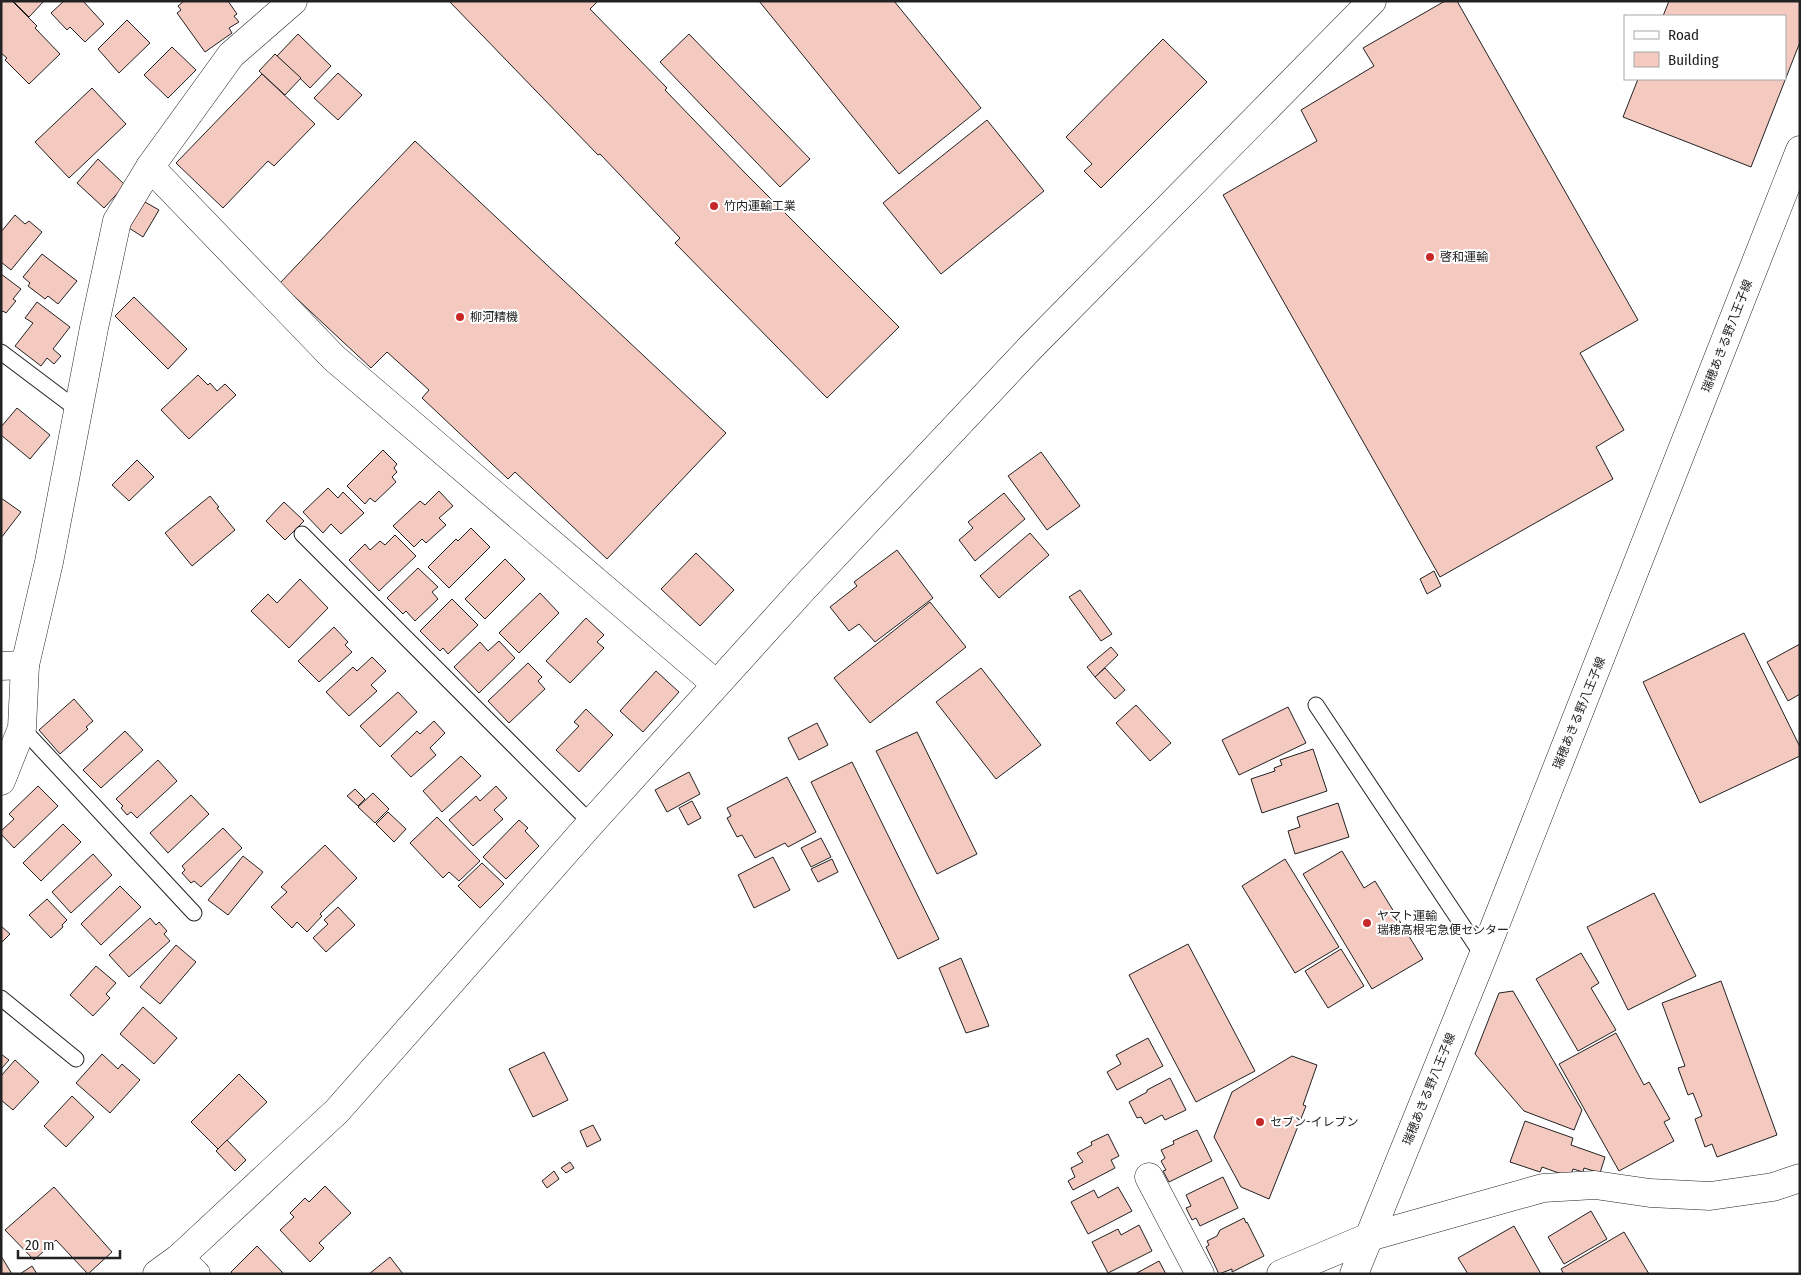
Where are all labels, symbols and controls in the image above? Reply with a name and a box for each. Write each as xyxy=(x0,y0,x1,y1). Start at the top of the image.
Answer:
legend xyxy=(1624,15,1786,80)
text: Road xyxy=(1668,26,1699,44)
text: Building xyxy=(1668,51,1719,69)
place label: 竹内運輸工業 xyxy=(724,199,796,213)
marker: 竹内運輸工業 xyxy=(708,200,720,212)
place label: 啓和運輸 xyxy=(1440,250,1488,264)
marker: 啓和運輸 xyxy=(1424,251,1436,263)
street label: 瑞穂あきる野八王子線 xyxy=(1699,278,1755,394)
place label: 柳河精機 xyxy=(470,310,518,324)
marker: 柳河精機 xyxy=(454,311,466,323)
street label: 瑞穂あきる野八王子線 xyxy=(1550,655,1608,771)
place label: ヤマト運輸 瑞穂高根宅急便センター xyxy=(1377,909,1509,937)
marker: ヤマト運輸 瑞穂高根宅急便センター xyxy=(1361,917,1373,929)
street label: 瑞穂あきる野八王子線 xyxy=(1400,1031,1458,1147)
place label: セブン-イレブン xyxy=(1270,1115,1358,1129)
marker: セブン-イレブン xyxy=(1254,1116,1266,1128)
scale bar xyxy=(18,1228,120,1260)
text: 20 m xyxy=(25,1236,55,1254)

